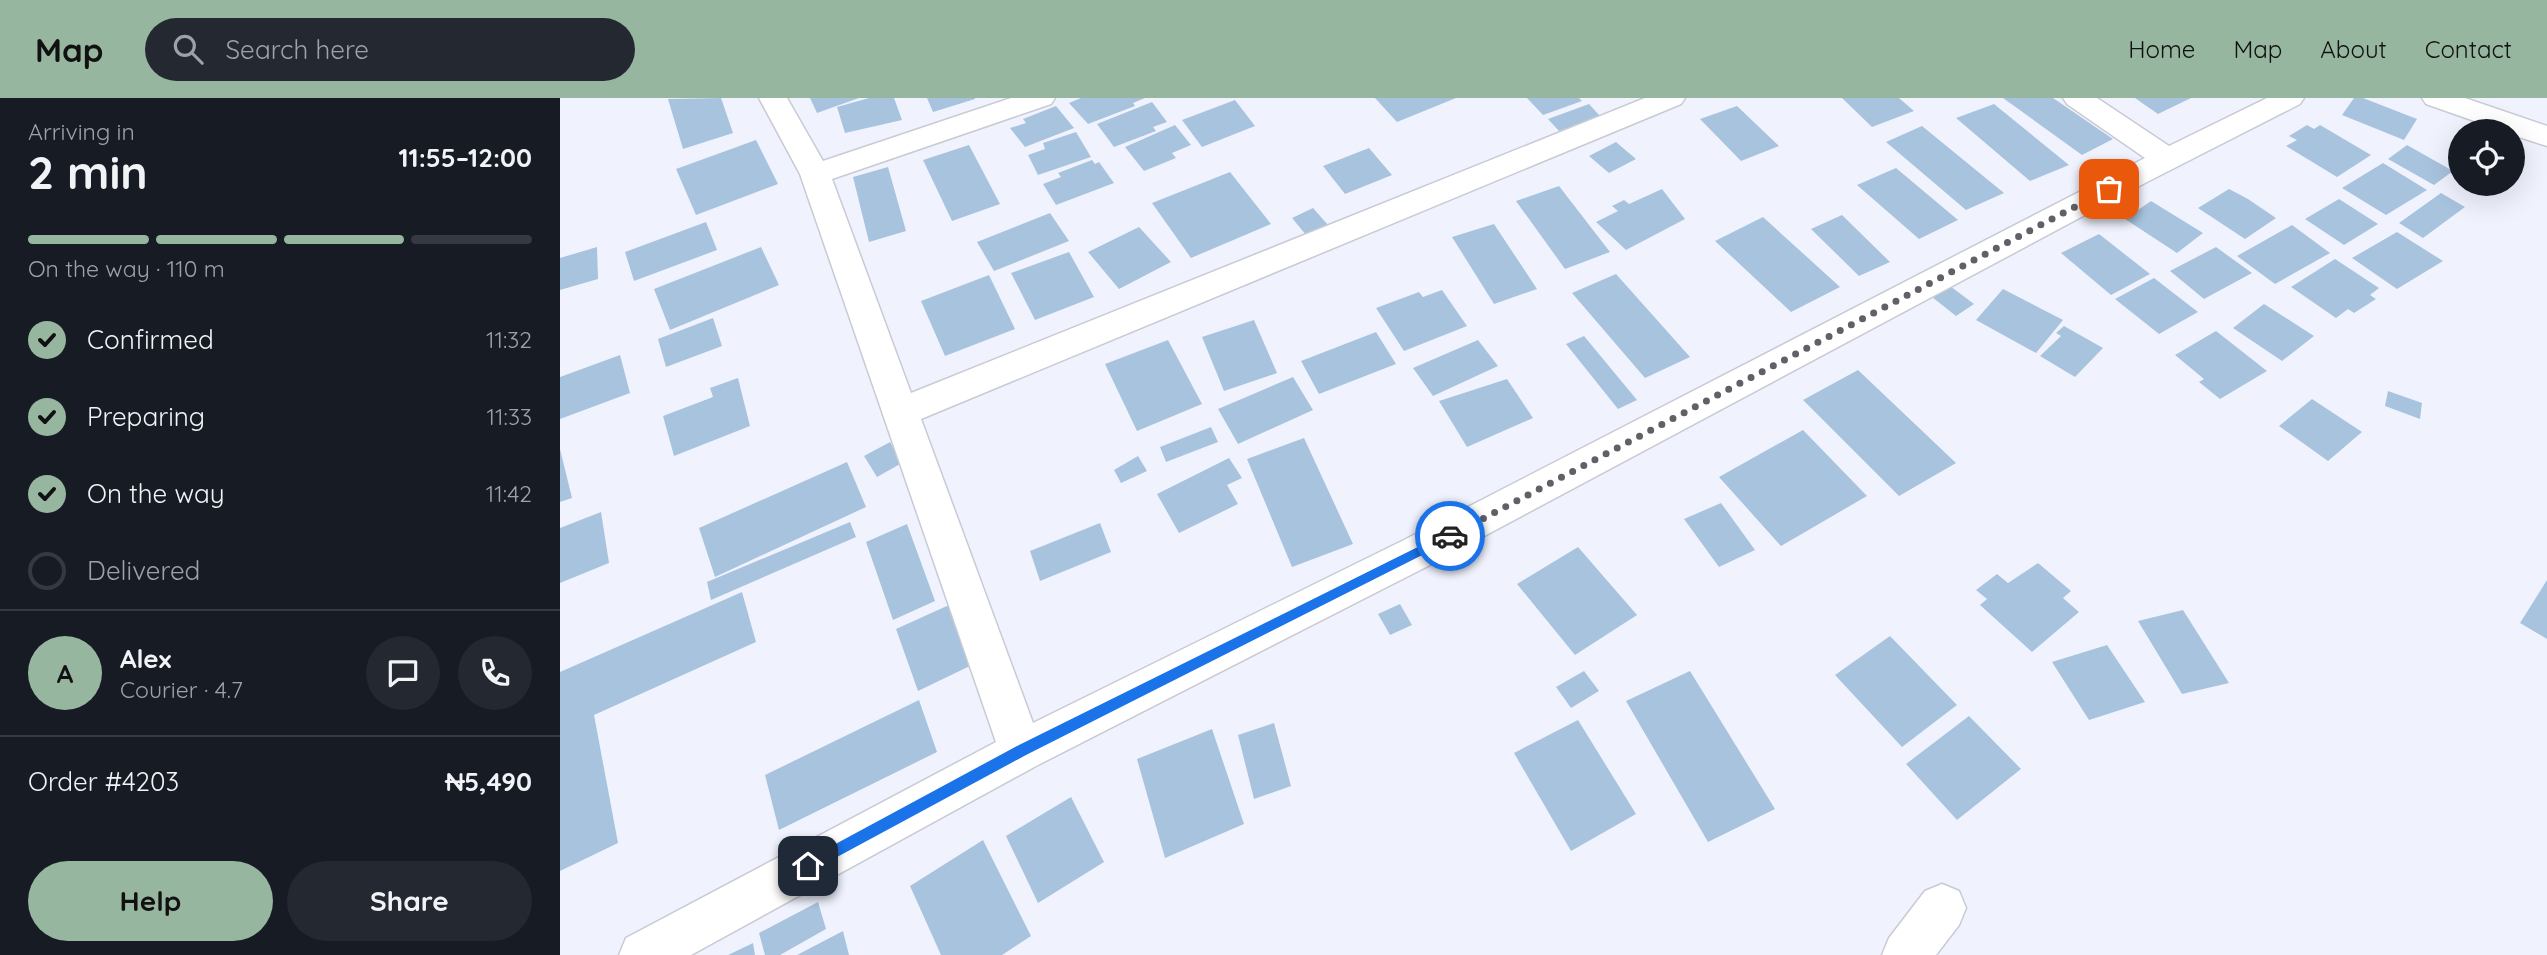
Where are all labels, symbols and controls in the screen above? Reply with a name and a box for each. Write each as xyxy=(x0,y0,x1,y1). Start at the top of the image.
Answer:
search box xyxy=(145,18,635,81)
text: Map xyxy=(35,29,103,70)
icon: search xyxy=(169,30,207,68)
text: Search here xyxy=(225,33,369,66)
text: Home xyxy=(2128,34,2195,64)
text: Map xyxy=(2233,34,2282,64)
text: About xyxy=(2320,34,2387,64)
text: Contact xyxy=(2425,34,2512,64)
text: Arriving in xyxy=(28,117,135,146)
map controls xyxy=(2448,119,2525,196)
button: locate xyxy=(2448,119,2525,196)
text: 11:55–12:00 xyxy=(398,141,532,174)
text: 2 min xyxy=(28,143,148,201)
pin xyxy=(2079,159,2139,219)
icon: bag xyxy=(2090,170,2128,208)
text: On the way · 110 m xyxy=(28,254,225,283)
icon: check xyxy=(28,321,66,359)
text: Confirmed xyxy=(87,323,214,356)
text: 11:32 xyxy=(486,325,532,354)
icon: check xyxy=(28,398,66,436)
text: Preparing xyxy=(87,400,205,433)
text: 11:33 xyxy=(487,402,532,431)
icon: check xyxy=(28,475,66,513)
text: On the way xyxy=(87,477,225,510)
text: 11:42 xyxy=(486,479,532,508)
courier xyxy=(1415,501,1485,571)
icon: car xyxy=(1431,517,1469,555)
text: Delivered xyxy=(87,554,200,587)
button: chat xyxy=(366,636,440,710)
button: phone xyxy=(458,636,532,710)
text: Alex xyxy=(120,642,171,675)
text: A xyxy=(57,657,73,690)
text: Courier · 4.7 xyxy=(120,675,243,704)
text: Order #4203 xyxy=(28,765,179,798)
text: ₦5,490 xyxy=(445,765,532,798)
pin xyxy=(778,836,838,896)
icon: home xyxy=(789,847,827,885)
button: Help xyxy=(28,861,273,941)
button: Share xyxy=(287,861,532,941)

